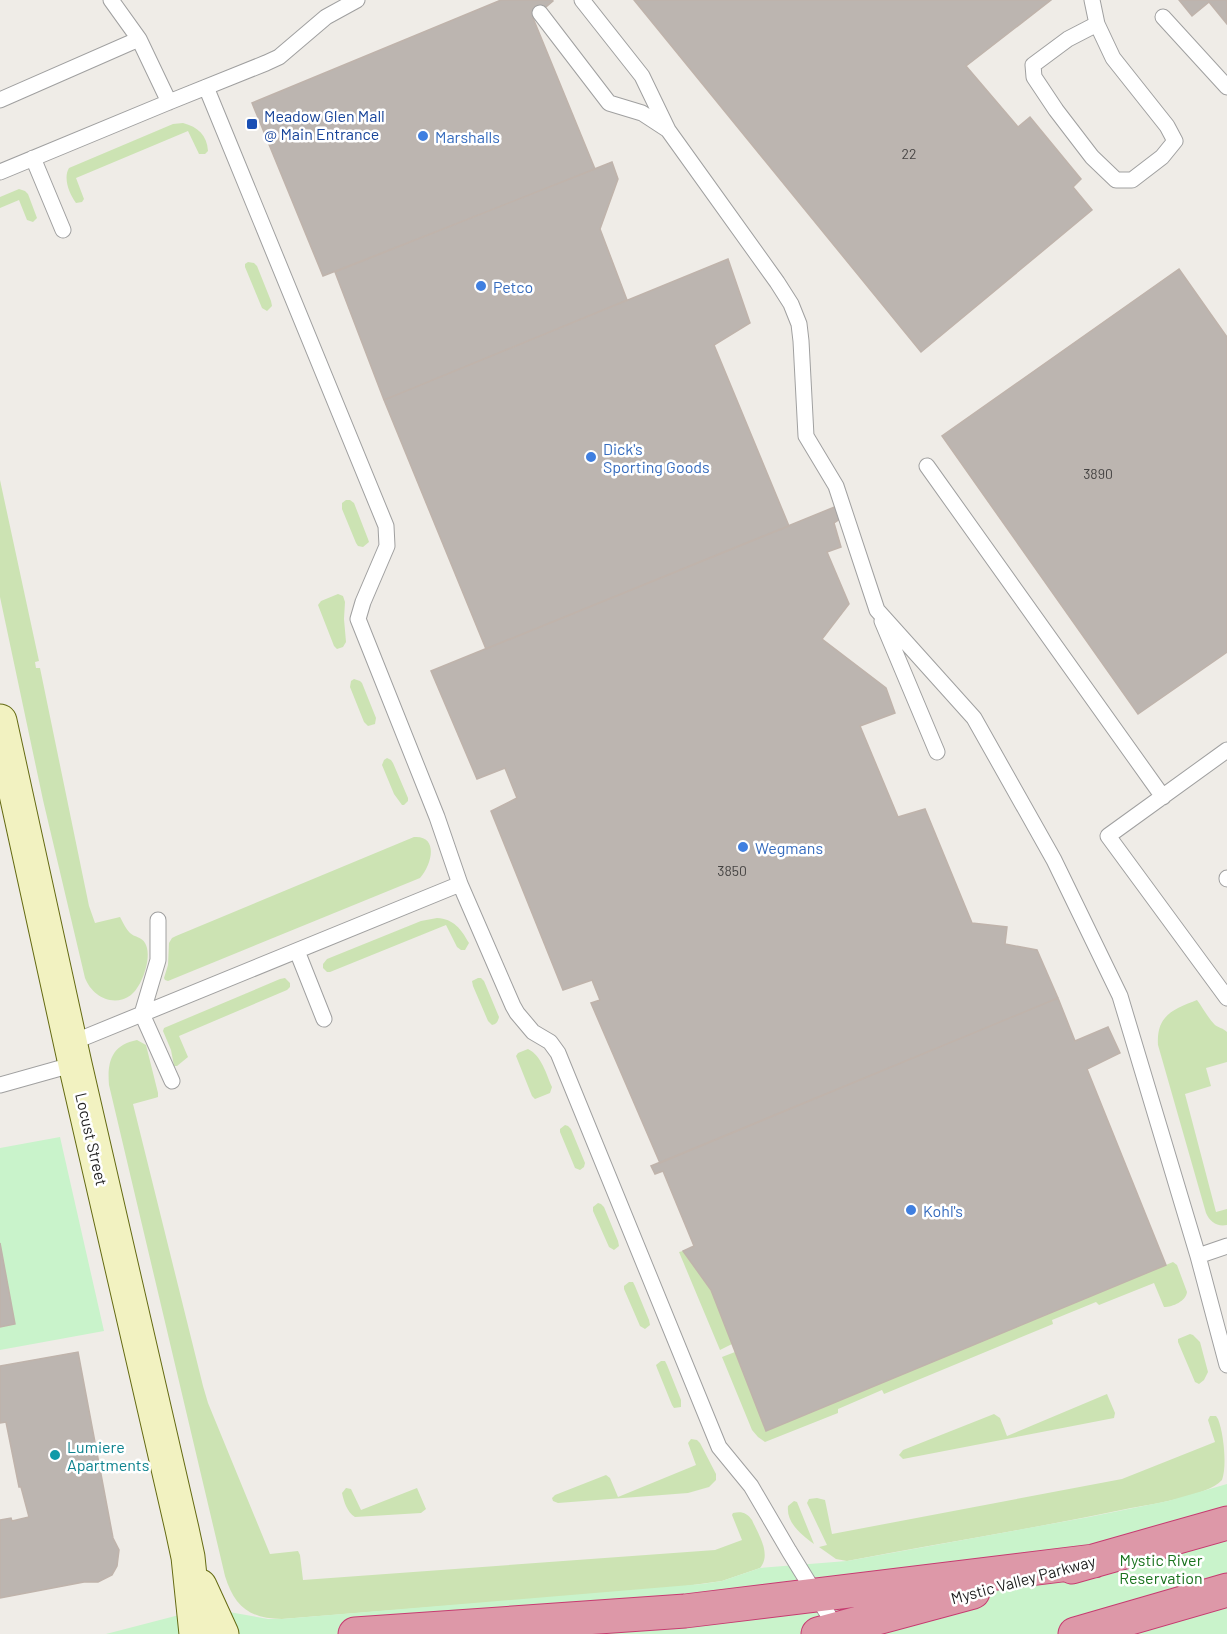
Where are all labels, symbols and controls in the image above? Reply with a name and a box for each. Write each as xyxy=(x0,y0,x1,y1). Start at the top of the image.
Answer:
place label: Meadow Glen Mall @ Main Entrance xyxy=(264,106,385,143)
marker: Meadow Glen Mall @ Main Entrance xyxy=(245,117,259,131)
place label: Marshalls xyxy=(435,127,500,146)
marker: Marshalls xyxy=(416,129,430,143)
house number: 22 xyxy=(901,145,917,162)
place label: Petco xyxy=(493,277,533,296)
marker: Petco xyxy=(474,279,488,293)
place label: Dick's Sporting Goods xyxy=(603,439,710,476)
marker: Dick's Sporting Goods xyxy=(584,450,598,464)
house number: 3890 xyxy=(1083,465,1113,482)
place label: Wegmans xyxy=(755,838,823,857)
marker: Wegmans xyxy=(736,840,750,854)
house number: 3850 xyxy=(717,862,747,879)
street label: Locust Street xyxy=(72,1091,112,1187)
place label: Kohl's xyxy=(923,1201,963,1220)
marker: Kohl's xyxy=(904,1203,918,1217)
place label: Lumiere Apartments xyxy=(67,1437,149,1474)
marker: Lumiere Apartments xyxy=(48,1448,62,1462)
street label: Mystic Valley Parkway xyxy=(949,1550,1098,1607)
park label: Mystic River Reservation xyxy=(1119,1550,1203,1587)

